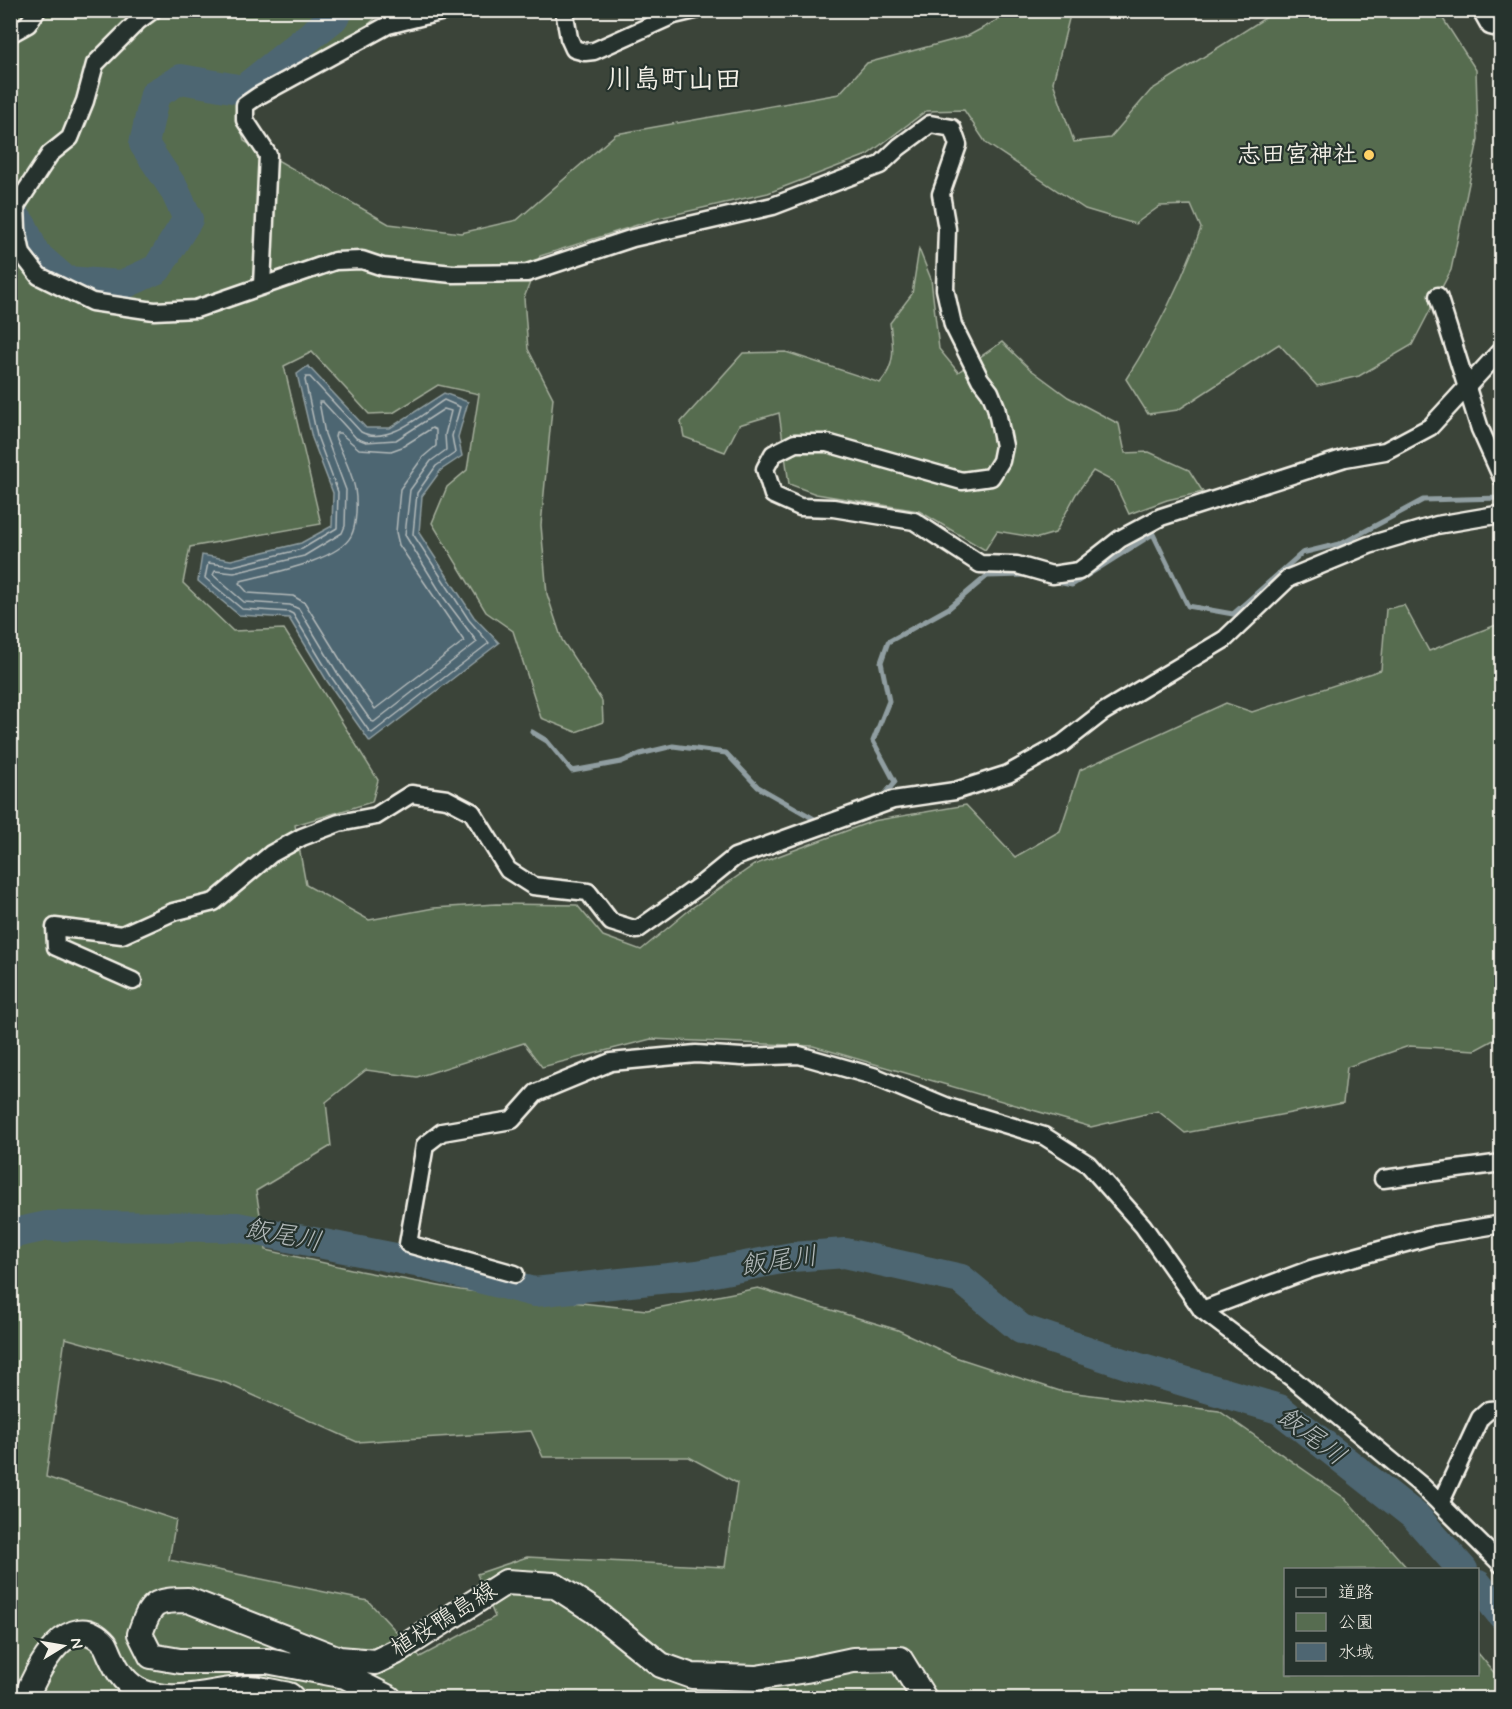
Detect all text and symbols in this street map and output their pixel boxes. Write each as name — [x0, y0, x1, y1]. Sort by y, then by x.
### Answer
district label: 川島町山田 — [607, 63, 742, 98]
place label: 志田宮神社 — [1237, 140, 1357, 171]
marker: 志田宮神社 — [1362, 148, 1376, 162]
water label: 飯尾川 — [241, 1212, 325, 1260]
water label: 飯尾川 — [738, 1240, 820, 1284]
water label: 飯尾川 — [1270, 1400, 1352, 1474]
legend — [1284, 1568, 1479, 1676]
street label: 植桜鴨島線 — [385, 1575, 503, 1665]
text: 道路 — [1338, 1581, 1374, 1605]
text: 公園 — [1338, 1611, 1374, 1635]
north arrow — [33, 1616, 93, 1676]
text: N — [65, 1636, 88, 1651]
text: 水域 — [1338, 1641, 1374, 1665]

